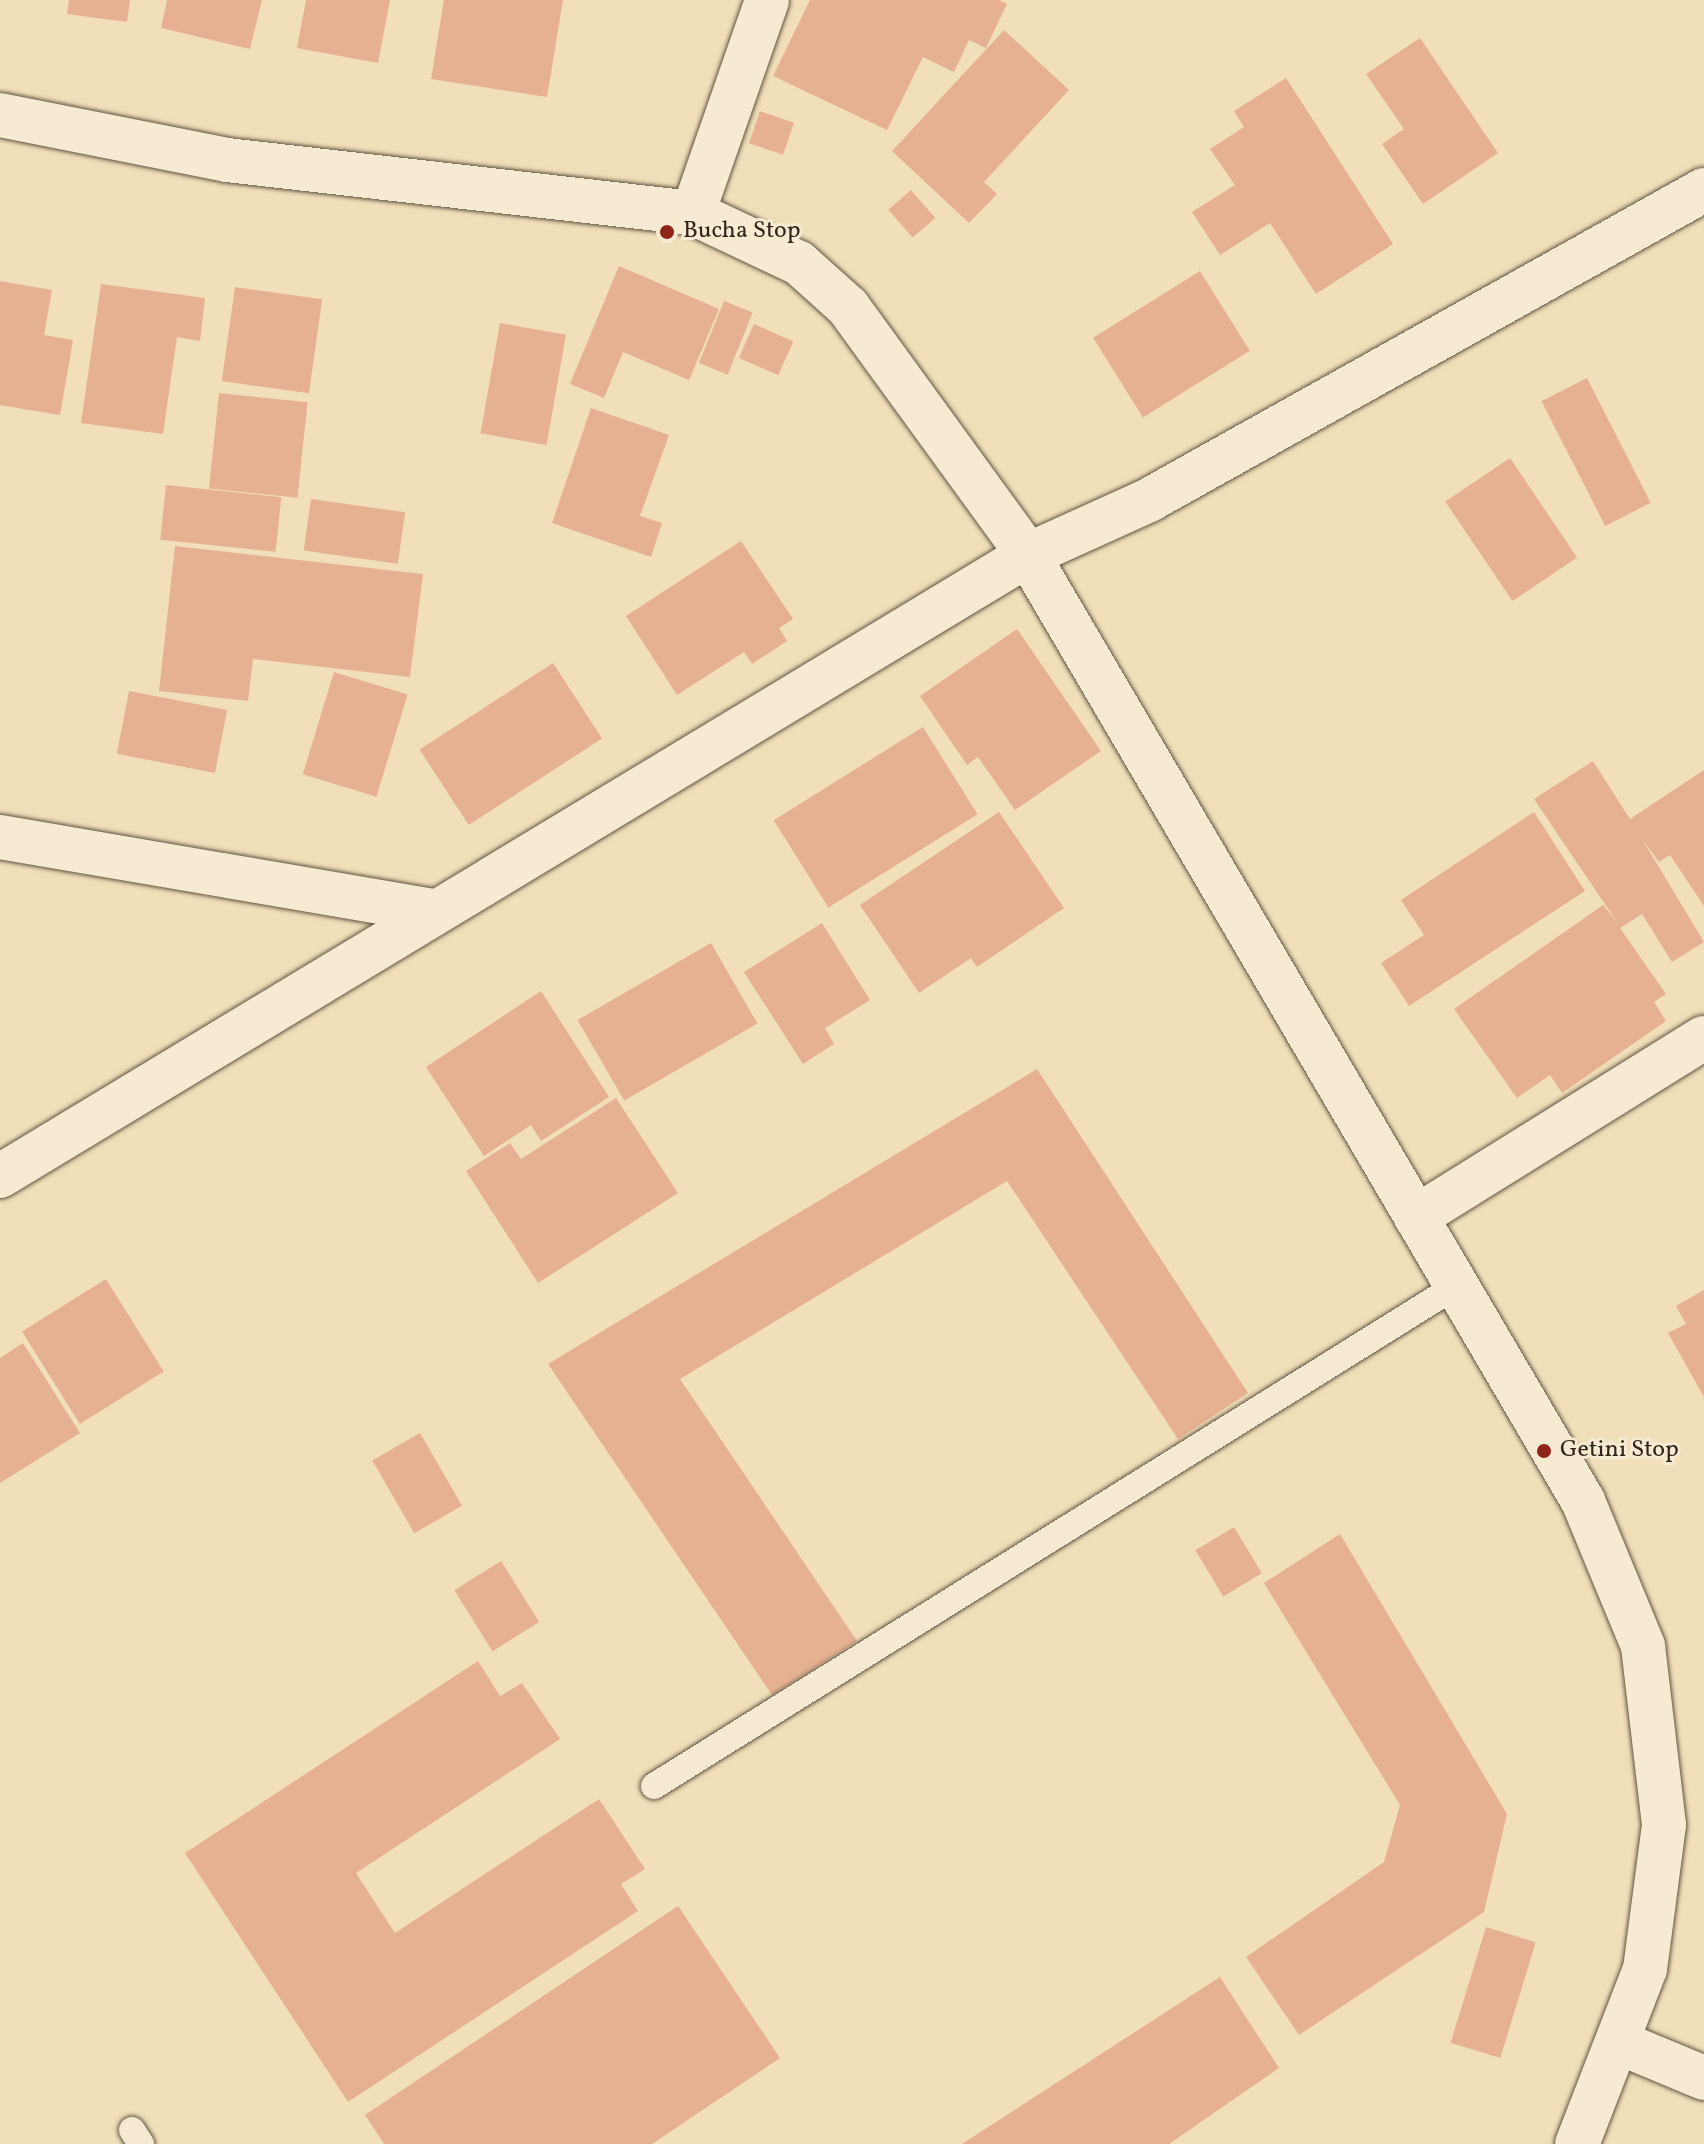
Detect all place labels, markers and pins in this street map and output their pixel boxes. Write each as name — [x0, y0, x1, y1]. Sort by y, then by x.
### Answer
place label: Bucha Stop — [683, 218, 801, 246]
marker: Bucha Stop — [658, 223, 676, 241]
place label: Getini Stop — [1560, 1437, 1679, 1465]
marker: Getini Stop — [1535, 1442, 1553, 1460]

